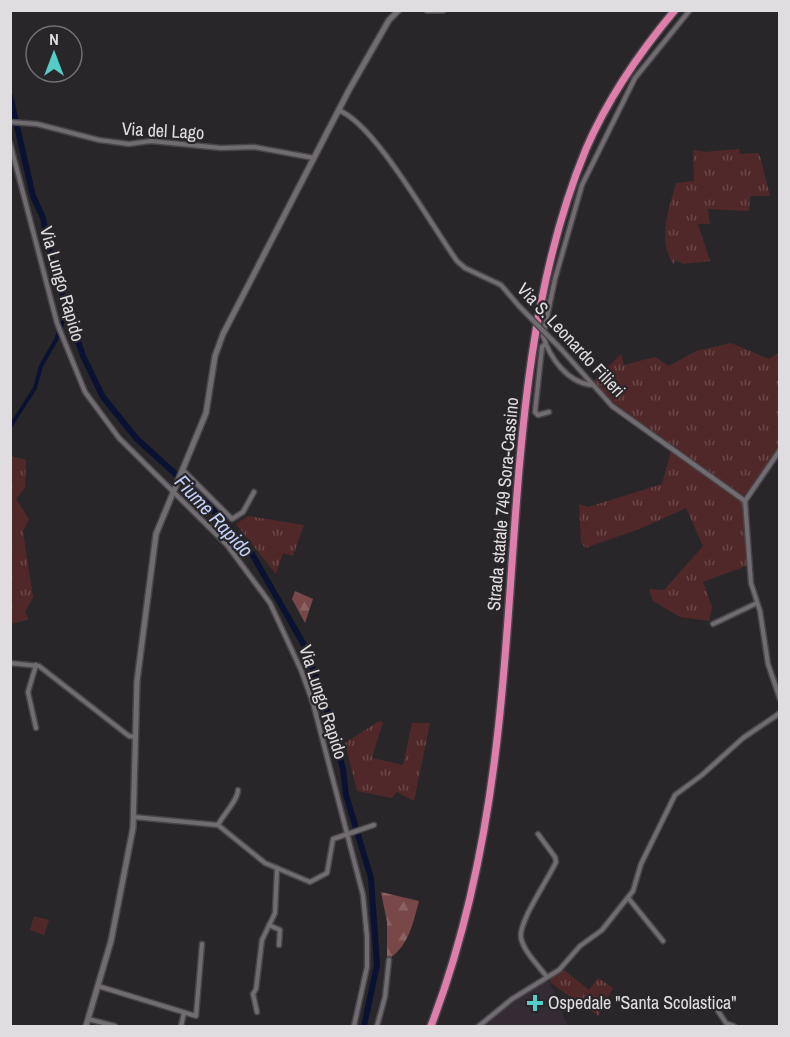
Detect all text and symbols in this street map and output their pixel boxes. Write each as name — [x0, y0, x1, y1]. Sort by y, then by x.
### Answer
north arrow — [24, 24, 84, 84]
text: N — [49, 28, 59, 50]
street label: Via del Lago — [121, 116, 205, 145]
street label: Via Lungo Rapido — [34, 223, 91, 344]
street label: Via S. Leonardo Filieri — [512, 277, 631, 402]
street label: Strada statale 749 Sora-Cassino — [481, 396, 524, 612]
water label: Fiume Rapido — [169, 468, 260, 563]
street label: Via Lungo Rapido — [293, 642, 354, 762]
place label: Ospedale "Santa Scolastica" — [548, 990, 737, 1015]
marker: Ospedale "Santa Scolastica" — [526, 994, 544, 1012]

